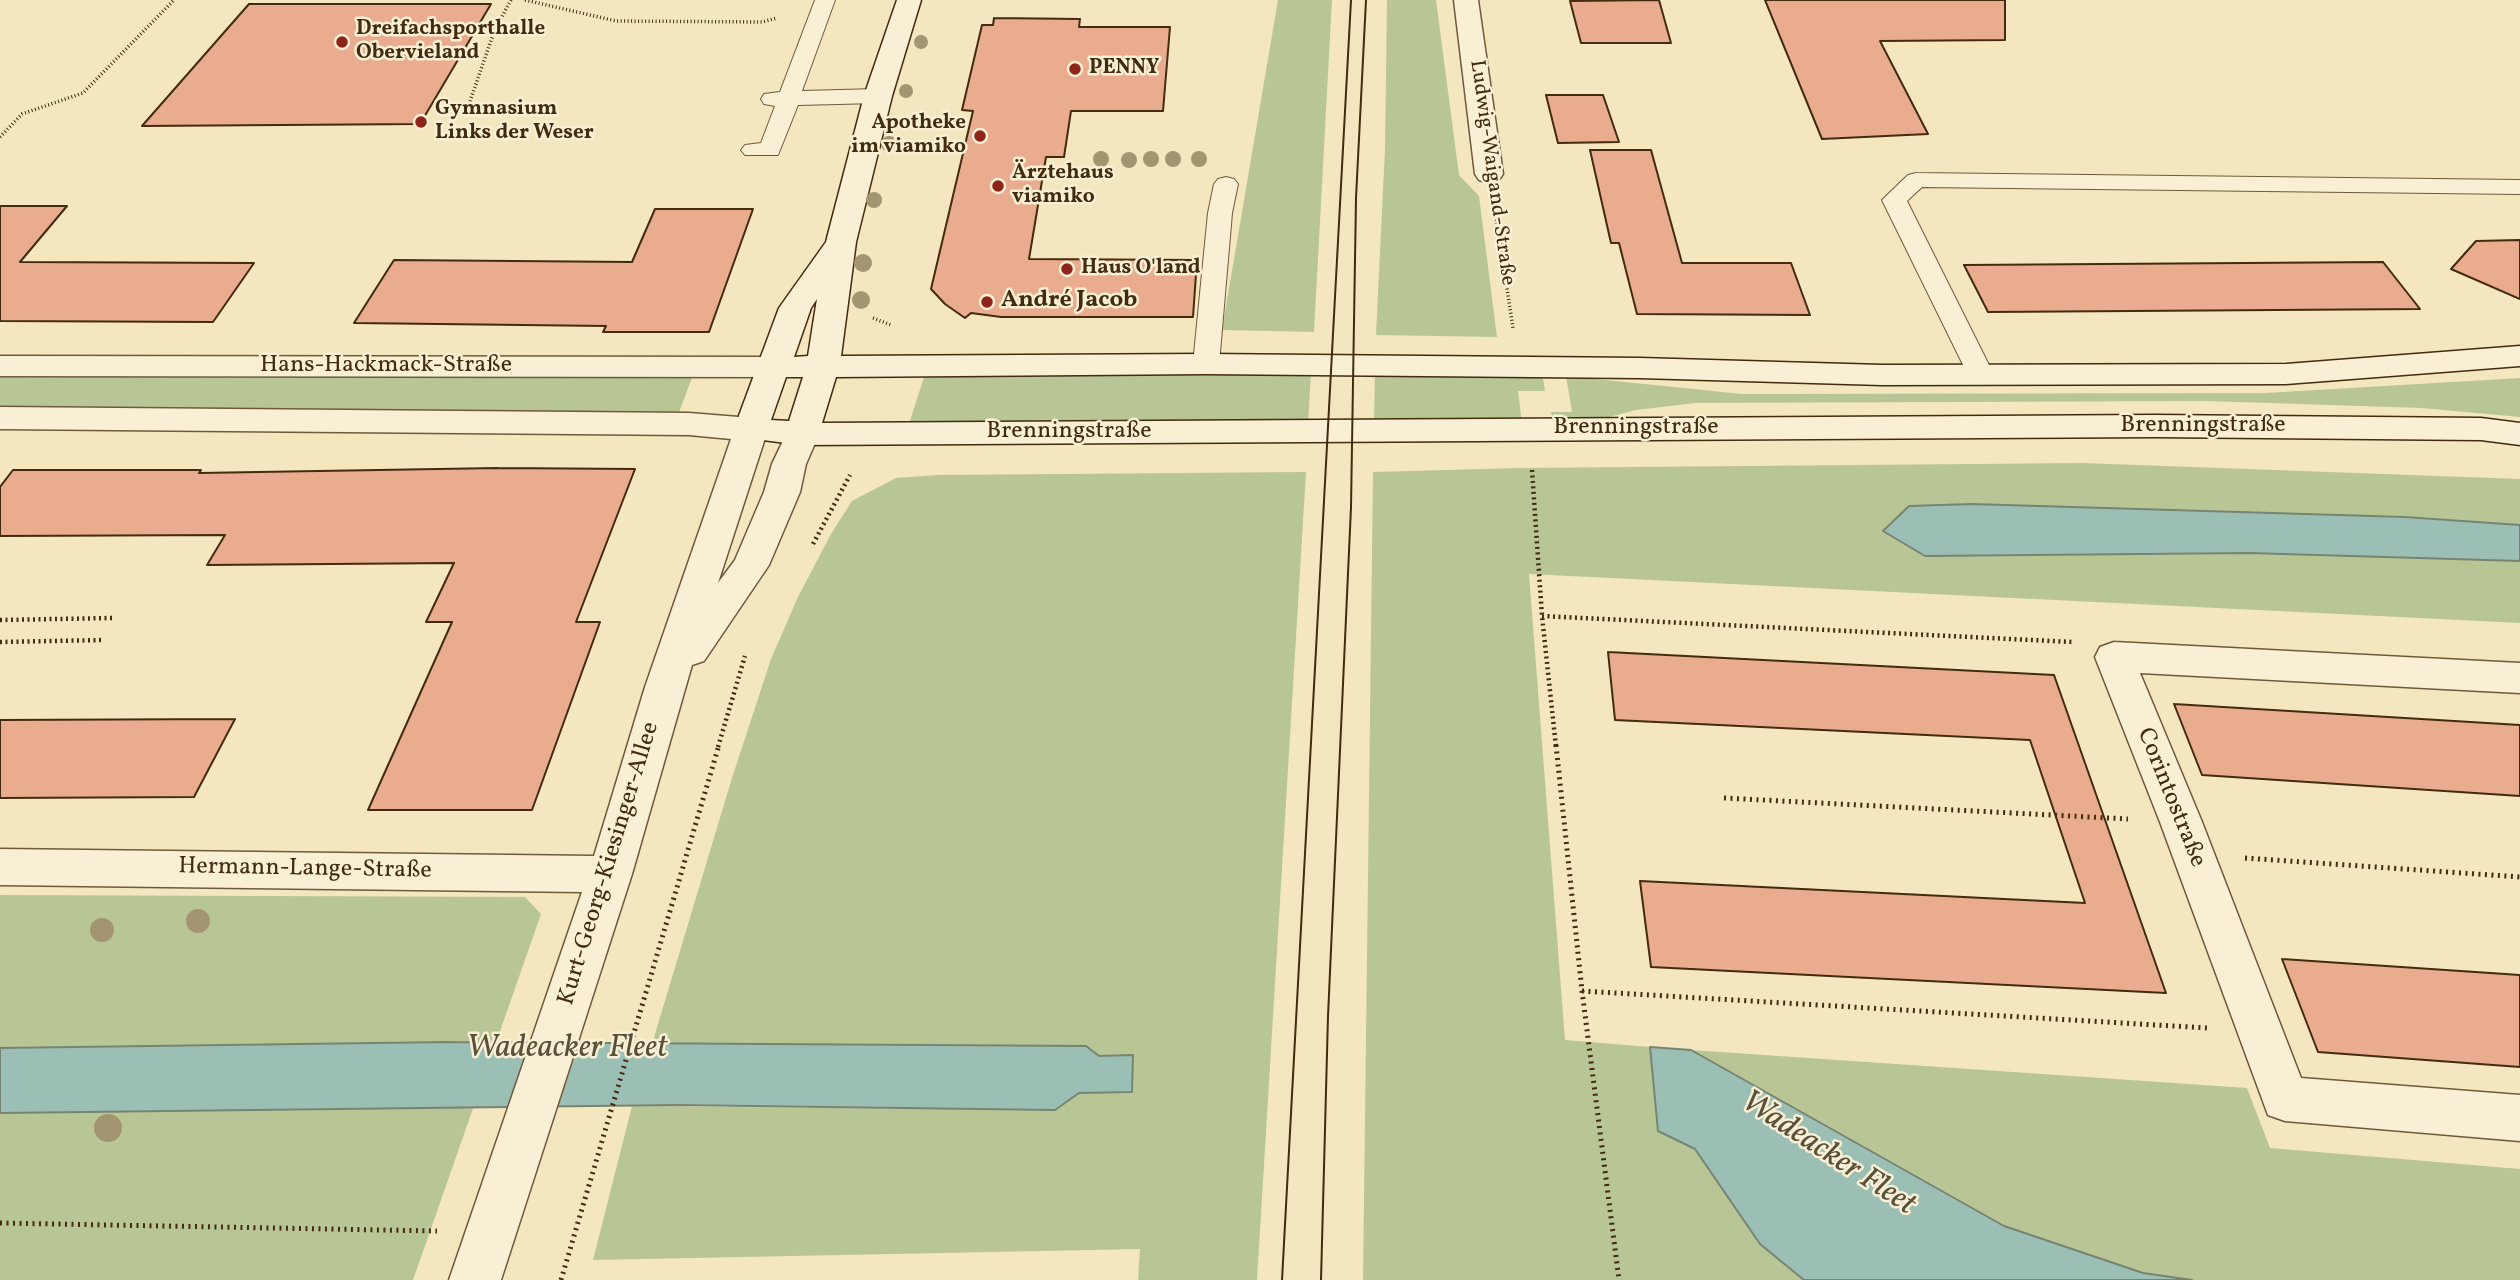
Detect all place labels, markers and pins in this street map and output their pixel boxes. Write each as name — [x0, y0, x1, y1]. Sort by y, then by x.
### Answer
place label: Dreifachsporthalle Obervieland — [356, 17, 545, 67]
marker: Dreifachsporthalle Obervieland — [334, 34, 350, 50]
place label: PENNY — [1089, 56, 1159, 82]
marker: PENNY — [1067, 61, 1083, 77]
place label: Gymnasium Links der Weser — [435, 97, 594, 147]
place label: Apotheke im viamiko — [851, 111, 966, 161]
marker: Gymnasium Links der Weser — [413, 114, 429, 130]
marker: Apotheke im viamiko — [972, 128, 988, 144]
place label: Ärztehaus viamiko — [1012, 161, 1114, 211]
marker: Ärztehaus viamiko — [990, 178, 1006, 194]
place label: Haus O'land — [1081, 256, 1201, 282]
marker: Haus O'land — [1059, 261, 1075, 277]
place label: André Jacob — [1001, 288, 1137, 316]
marker: André Jacob — [979, 294, 995, 310]

